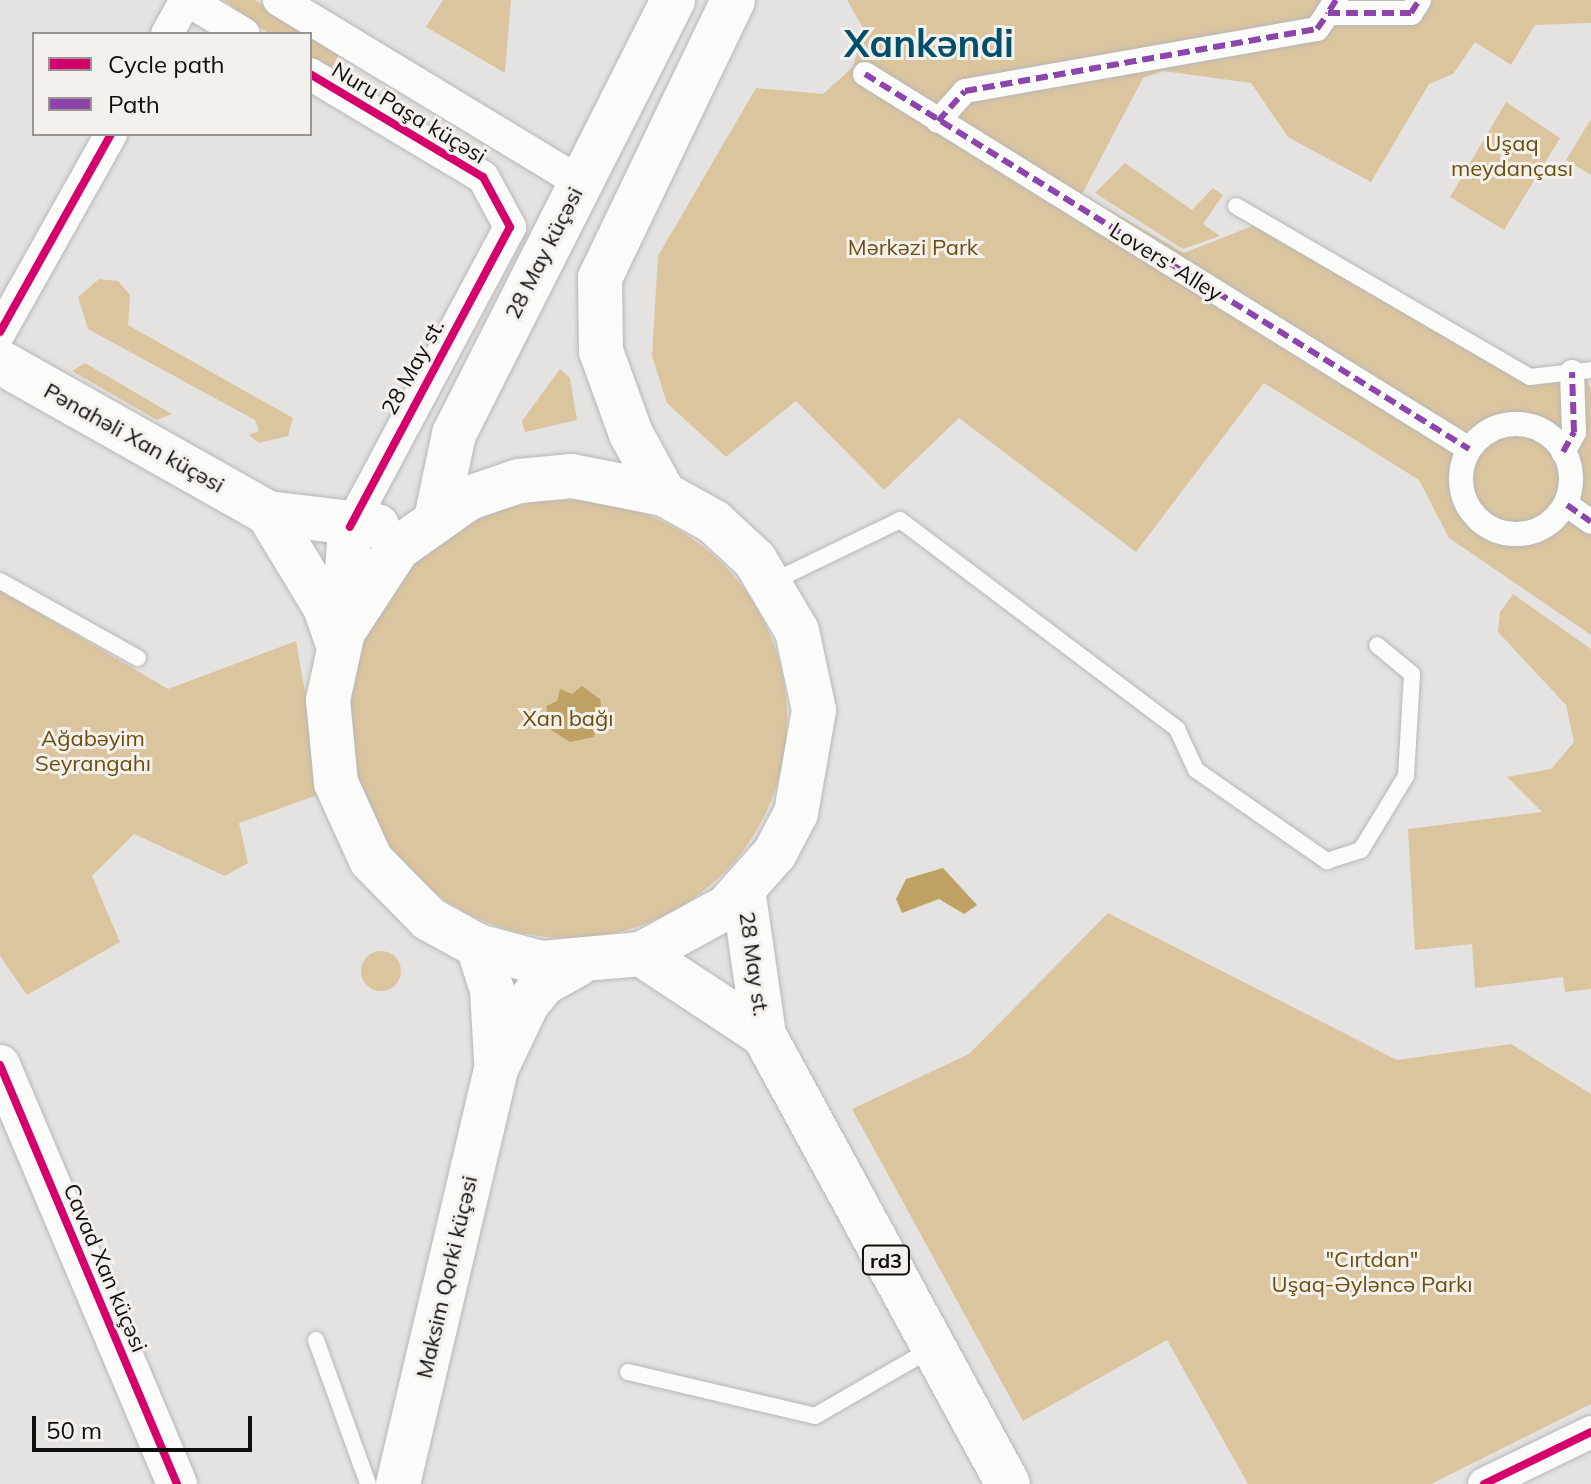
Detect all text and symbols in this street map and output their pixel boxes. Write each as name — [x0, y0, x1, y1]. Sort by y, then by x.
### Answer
district label: Xankəndi — [844, 21, 1014, 67]
legend — [32, 32, 312, 136]
text: Cycle path — [108, 49, 225, 79]
street label: Nuru Paşa küçəsi — [327, 57, 491, 169]
text: Path — [108, 89, 160, 119]
park label: Uşaq meydançası — [1451, 130, 1573, 182]
street label: 28 May küçəsi — [499, 183, 589, 323]
street label: Lovers' Alley — [1105, 217, 1227, 307]
park label: Mərkəzi Park — [848, 235, 978, 261]
street label: 28 May st. — [376, 315, 450, 419]
street label: Pənahəli Xan küçəsi — [39, 378, 229, 498]
park label: Xan bağı — [522, 706, 614, 732]
park label: Ağabəyim Seyrangahı — [35, 725, 151, 776]
street label: 28 May st. — [734, 910, 774, 1018]
street label: Maksim Qorki küçəsi — [411, 1173, 483, 1381]
street label: Cavad Xan küçəsi — [58, 1180, 152, 1356]
road number: rd3 — [860, 1244, 912, 1276]
park label: "Cırtdan" Uşaq-Əyləncə Parkı — [1272, 1246, 1472, 1298]
scale bar — [36, 1400, 256, 1450]
text: 50 m — [46, 1415, 102, 1445]

